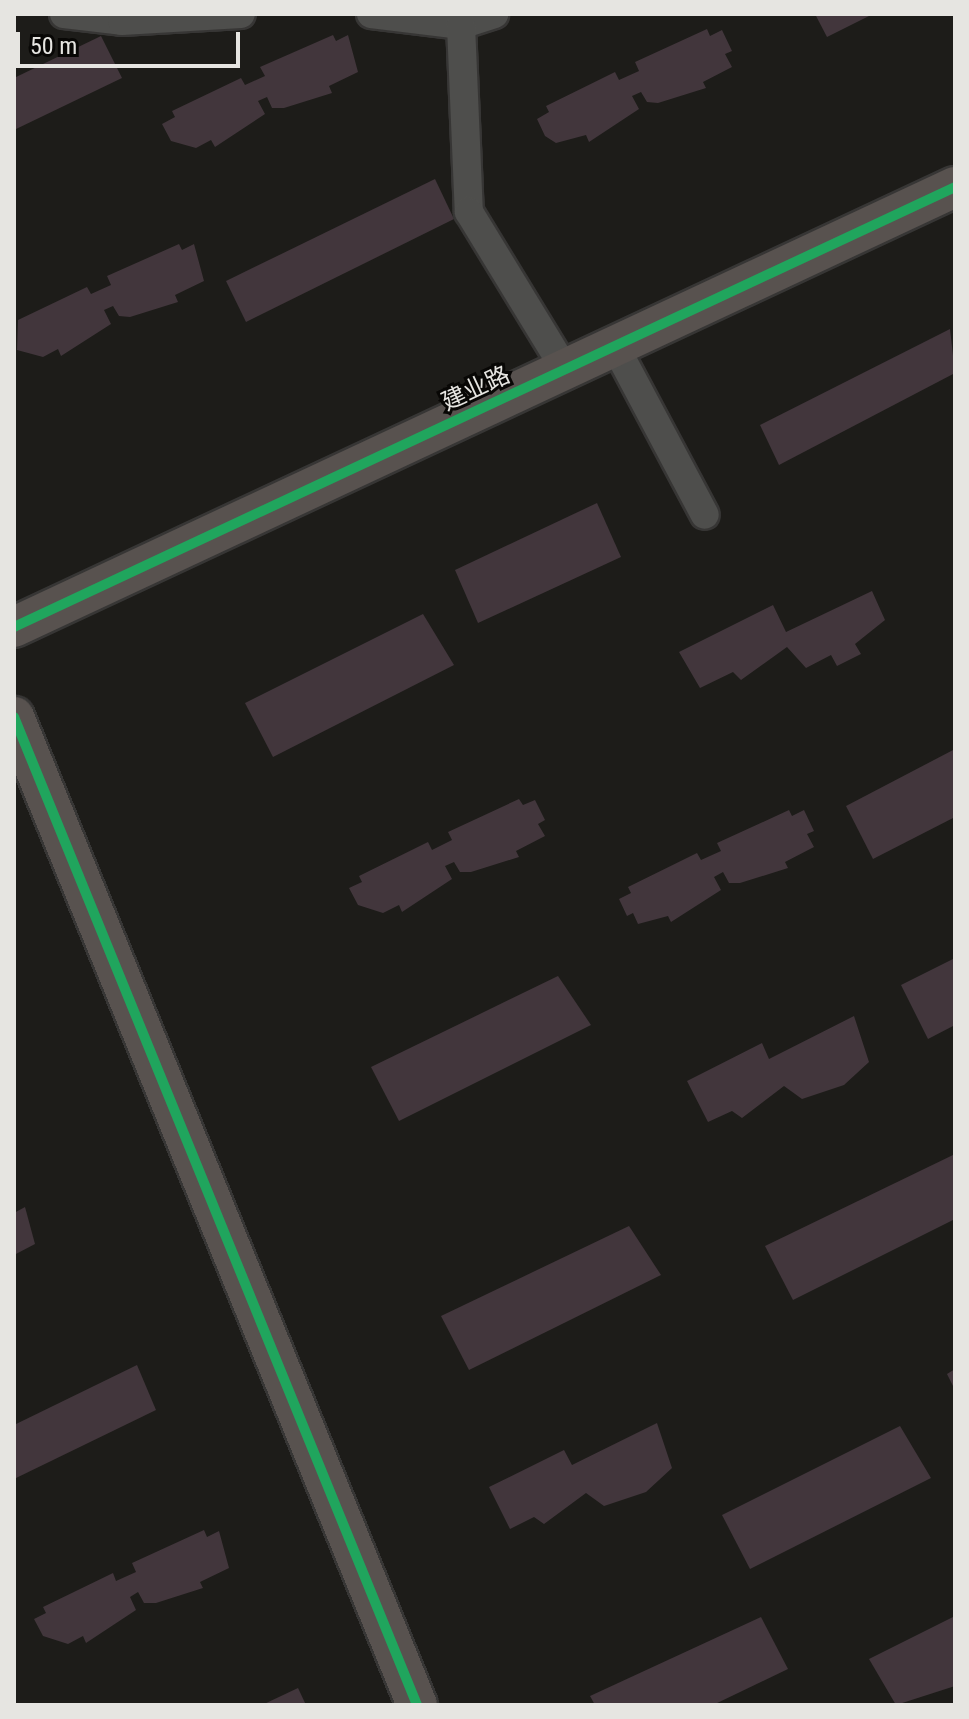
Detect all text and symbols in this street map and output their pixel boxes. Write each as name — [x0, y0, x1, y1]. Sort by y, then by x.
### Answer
scale bar — [20, 16, 244, 66]
text: 50 m — [30, 32, 77, 60]
street label: 建业路 — [437, 361, 515, 417]

